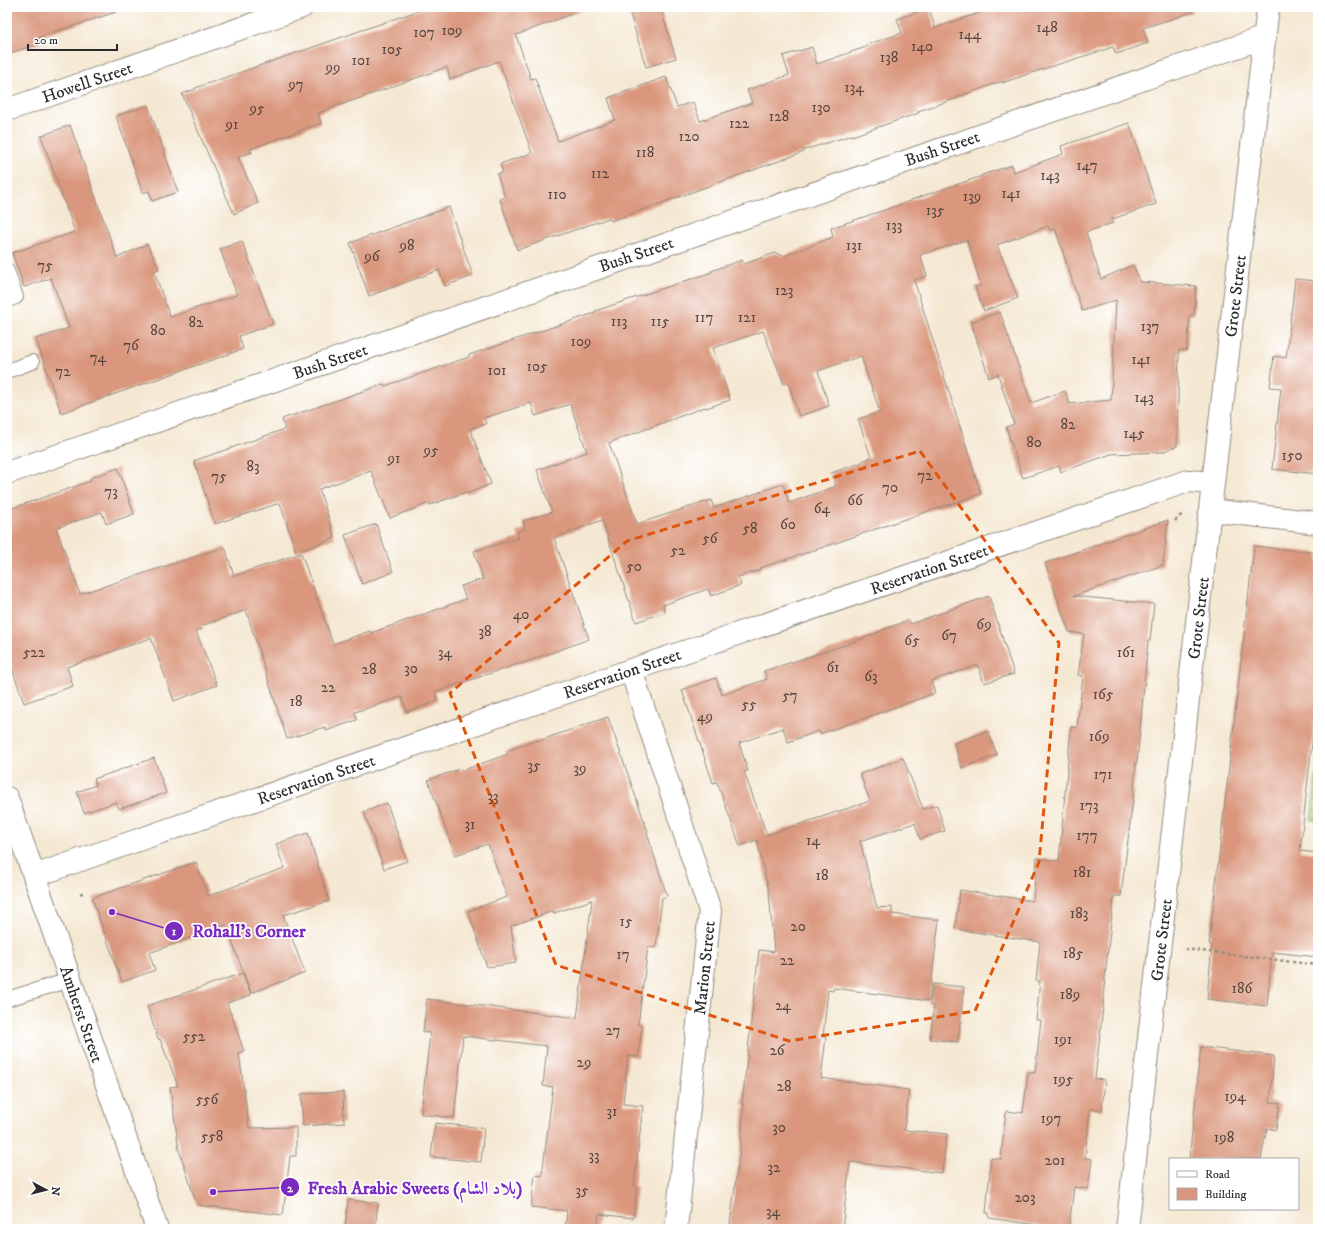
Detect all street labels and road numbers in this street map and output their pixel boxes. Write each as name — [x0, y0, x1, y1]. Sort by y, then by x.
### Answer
street label: Howell Street — [39, 57, 136, 109]
street label: Bush Street — [902, 126, 983, 172]
street label: Bush Street — [596, 232, 677, 278]
street label: Grote Street — [1220, 253, 1252, 339]
street label: Bush Street — [290, 339, 371, 385]
street label: Reservation Street — [868, 539, 992, 600]
street label: Grote Street — [1183, 575, 1215, 661]
street label: Reservation Street — [561, 643, 685, 704]
street label: Reservation Street — [255, 749, 379, 810]
street label: Grote Street — [1146, 897, 1178, 983]
street label: Marion Street — [689, 919, 721, 1016]
street label: Amherst Street — [54, 963, 108, 1066]

